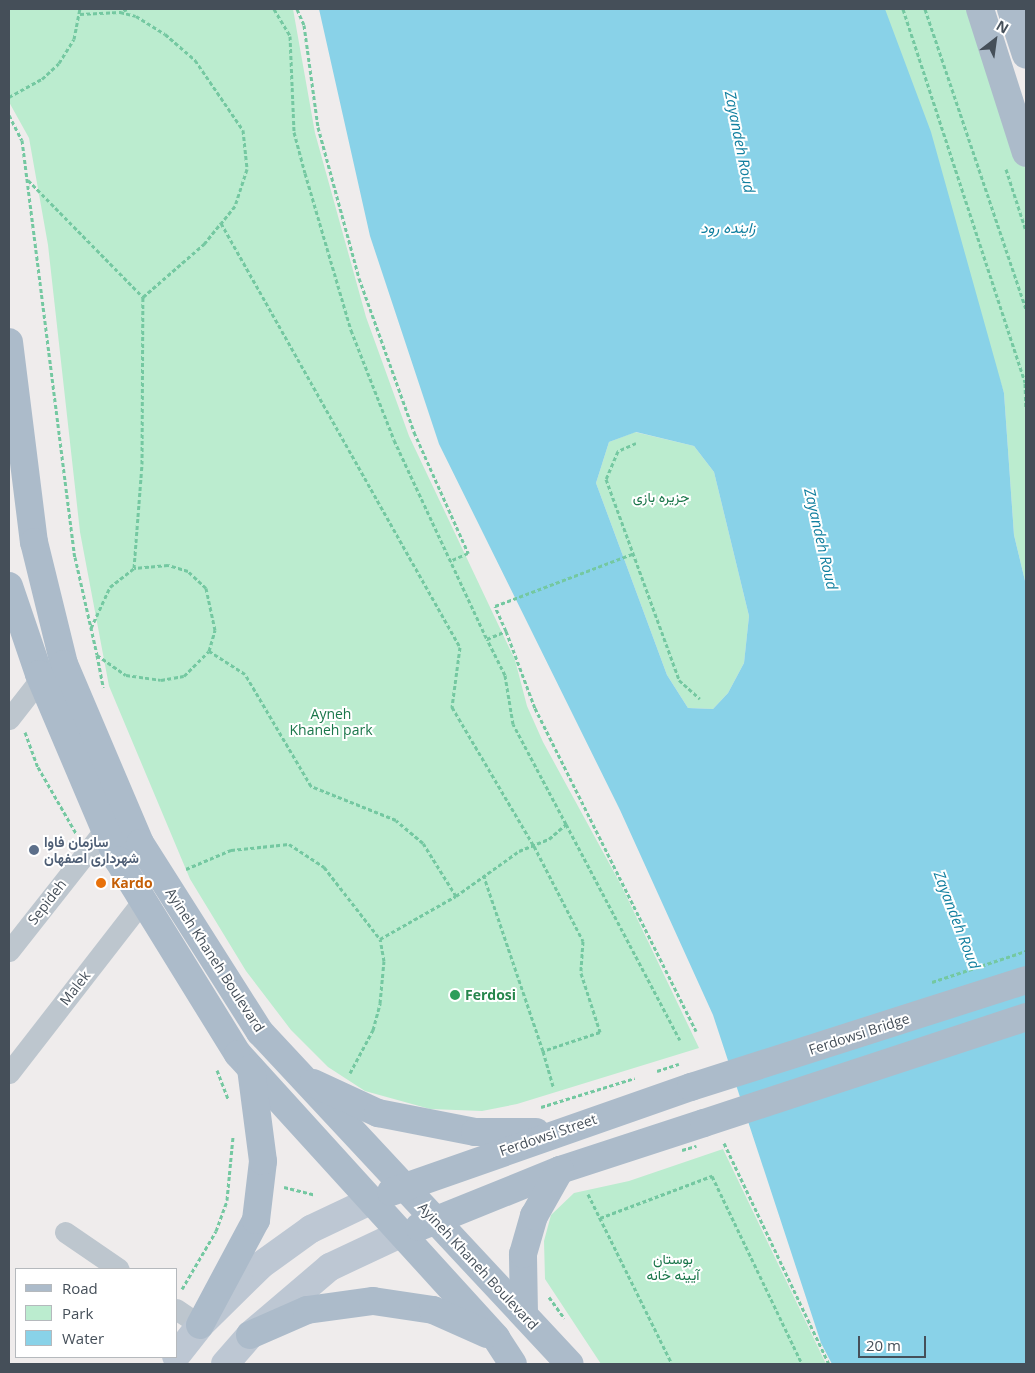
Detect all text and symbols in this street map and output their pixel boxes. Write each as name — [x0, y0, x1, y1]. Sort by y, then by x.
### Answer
north arrow — [970, 15, 1020, 65]
text: N — [993, 15, 1012, 38]
water label: Zayandeh Roud — [721, 89, 759, 195]
water label: زاینده رود — [701, 219, 755, 237]
water label: Zayandeh Roud — [801, 487, 841, 591]
park label: جزیره بازی — [633, 489, 689, 505]
park label: Ayneh Khaneh park — [289, 706, 373, 739]
place label: سازمان فاوا شهرداری اصفهان — [44, 834, 139, 866]
marker: سازمان فاوا شهرداری اصفهان — [28, 844, 40, 856]
water label: Zayandeh Roud — [930, 868, 984, 972]
place label: Kardo — [111, 875, 153, 891]
street label: Sepideh — [24, 876, 70, 928]
marker: Kardo — [95, 877, 107, 889]
street label: Ayineh Khaneh Boulevard — [162, 885, 268, 1035]
street label: Malek — [56, 967, 94, 1009]
place label: Ferdosi — [465, 987, 516, 1003]
marker: Ferdosi — [449, 989, 461, 1001]
street label: Ferdowsi Bridge — [807, 1010, 911, 1058]
street label: Ferdowsi Street — [497, 1111, 599, 1159]
street label: Ayineh Khaneh Boulevard — [415, 1199, 541, 1333]
park label: بوستان آیینه خانه — [646, 1251, 700, 1284]
legend — [15, 1268, 178, 1358]
text: Road — [62, 1278, 98, 1298]
text: Park — [62, 1303, 93, 1323]
scale bar — [860, 1326, 928, 1358]
text: Water — [62, 1328, 104, 1348]
text: 20 m — [866, 1335, 901, 1355]

